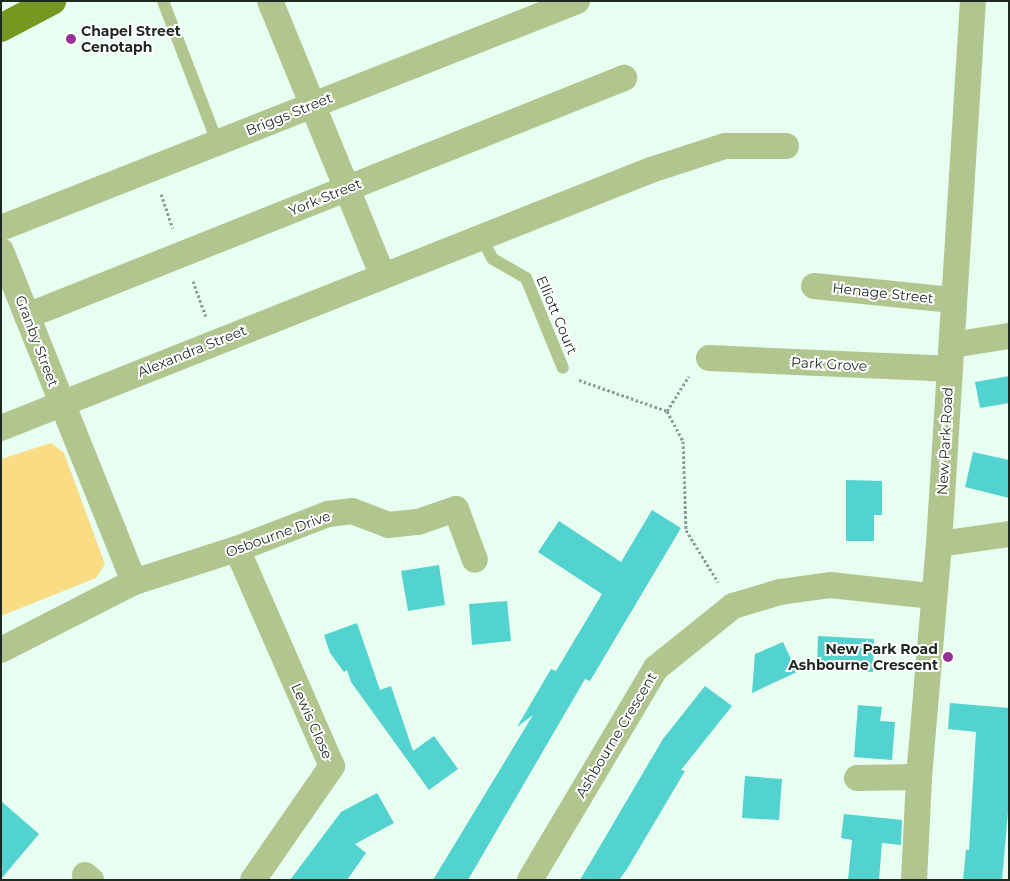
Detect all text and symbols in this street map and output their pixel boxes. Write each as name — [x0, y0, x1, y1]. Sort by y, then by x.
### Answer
place label: Chapel Street Cenotaph — [81, 23, 181, 56]
marker: Chapel Street Cenotaph — [65, 33, 77, 45]
street label: Briggs Street — [243, 89, 335, 139]
street label: York Street — [286, 175, 364, 219]
street label: Elliott Court — [533, 273, 581, 357]
street label: Henage Street — [832, 279, 934, 307]
street label: Granby Street — [12, 293, 62, 389]
street label: Alexandra Street — [135, 322, 249, 380]
street label: Park Grove — [790, 354, 868, 374]
street label: New Park Road — [934, 387, 956, 495]
street label: Osbourne Drive — [223, 507, 333, 561]
place label: New Park Road Ashbourne Crescent — [788, 641, 938, 674]
marker: New Park Road Ashbourne Crescent — [942, 651, 954, 663]
street label: Ashbourne Crescent — [572, 669, 660, 801]
street label: Lewis Close — [288, 681, 336, 761]

